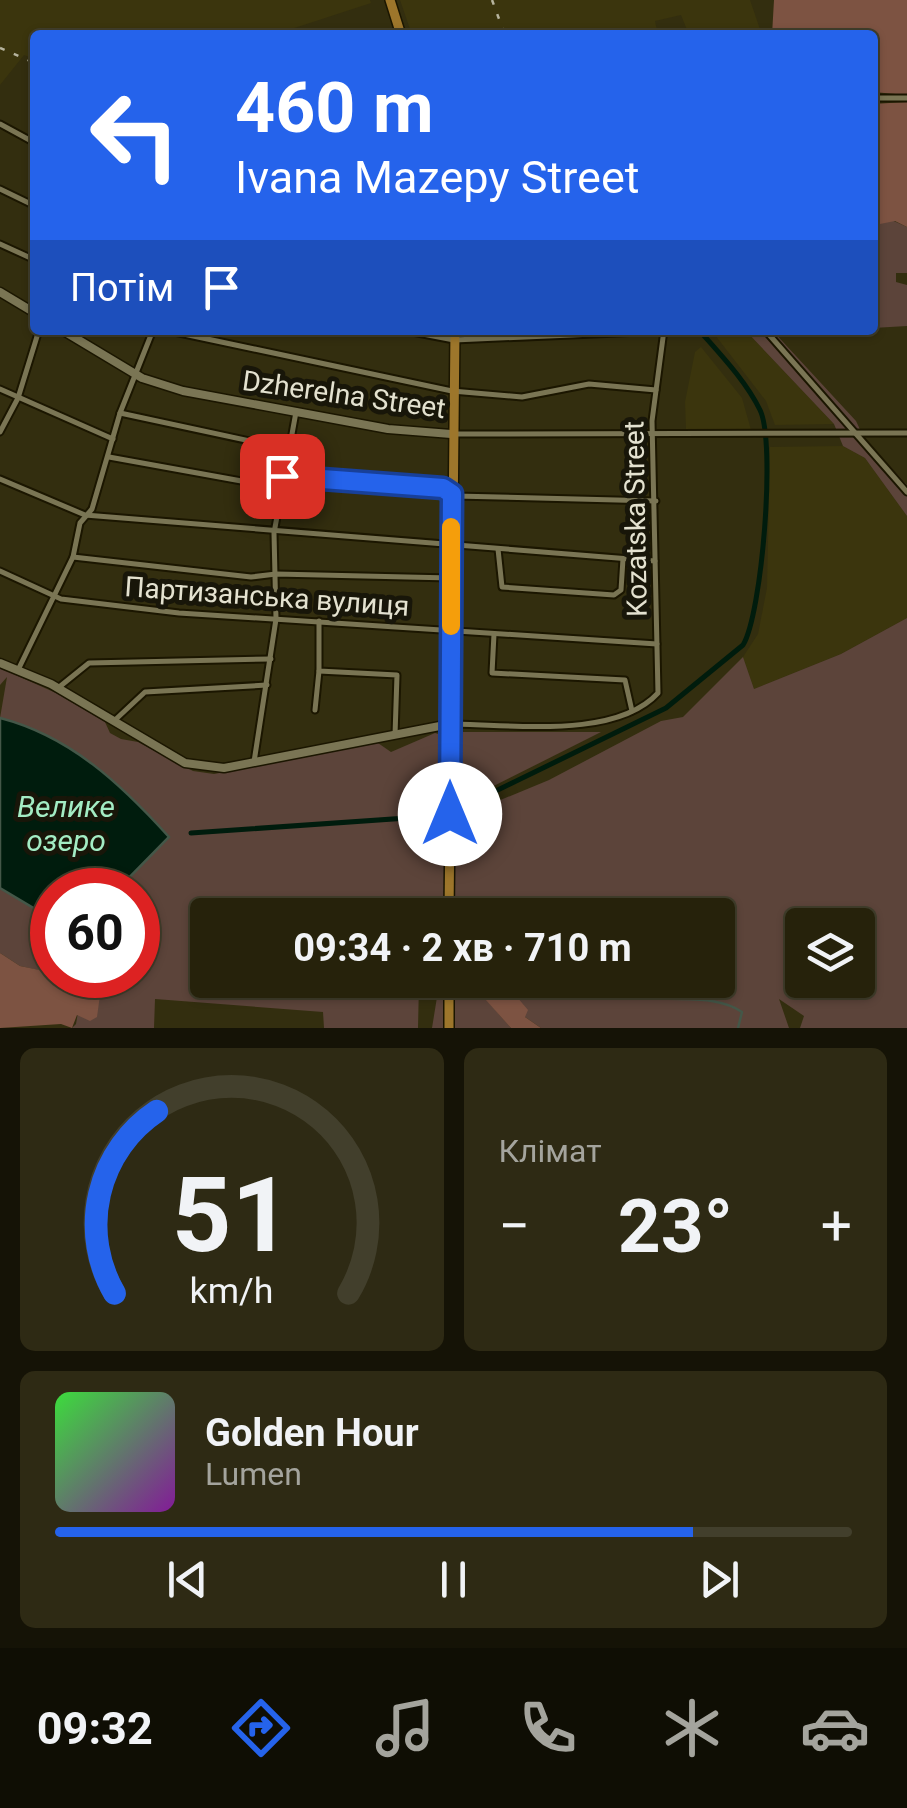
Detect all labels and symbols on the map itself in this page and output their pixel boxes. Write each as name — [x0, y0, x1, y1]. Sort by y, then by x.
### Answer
street label: Dzherelna Street — [240, 364, 448, 425]
street label: Kozatska Street — [617, 421, 654, 617]
pin — [240, 434, 325, 519]
street label: Партизанська вулиця — [124, 570, 410, 623]
position arrow — [398, 762, 502, 866]
water label: Велике озеро — [17, 789, 115, 858]
speed limit sign: 60 — [30, 868, 160, 998]

